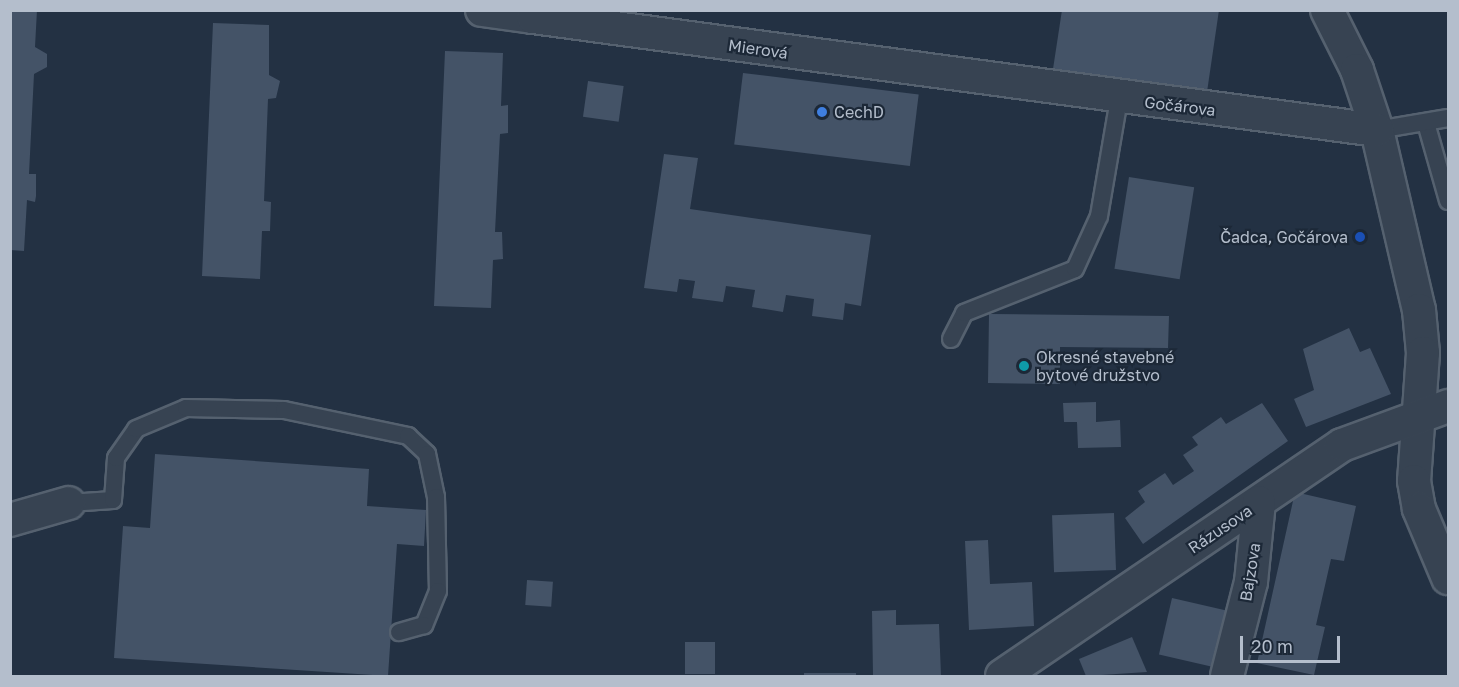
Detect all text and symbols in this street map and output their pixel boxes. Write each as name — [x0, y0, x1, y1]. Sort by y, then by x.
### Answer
street label: Mierová — [727, 35, 789, 63]
street label: Gočárova — [1143, 92, 1217, 120]
place label: CechD — [834, 102, 884, 122]
marker: CechD — [815, 105, 829, 119]
place label: Čadca, Gočárova — [1220, 227, 1348, 247]
marker: Čadca, Gočárova — [1353, 230, 1367, 244]
place label: Okresné stavebné bytové družstvo — [1036, 347, 1174, 385]
marker: Okresné stavebné bytové družstvo — [1017, 359, 1031, 373]
street label: Rázusova — [1184, 501, 1256, 557]
street label: Bajzova — [1236, 541, 1264, 603]
scale bar — [1243, 624, 1344, 662]
text: 20 m — [1251, 635, 1293, 657]

